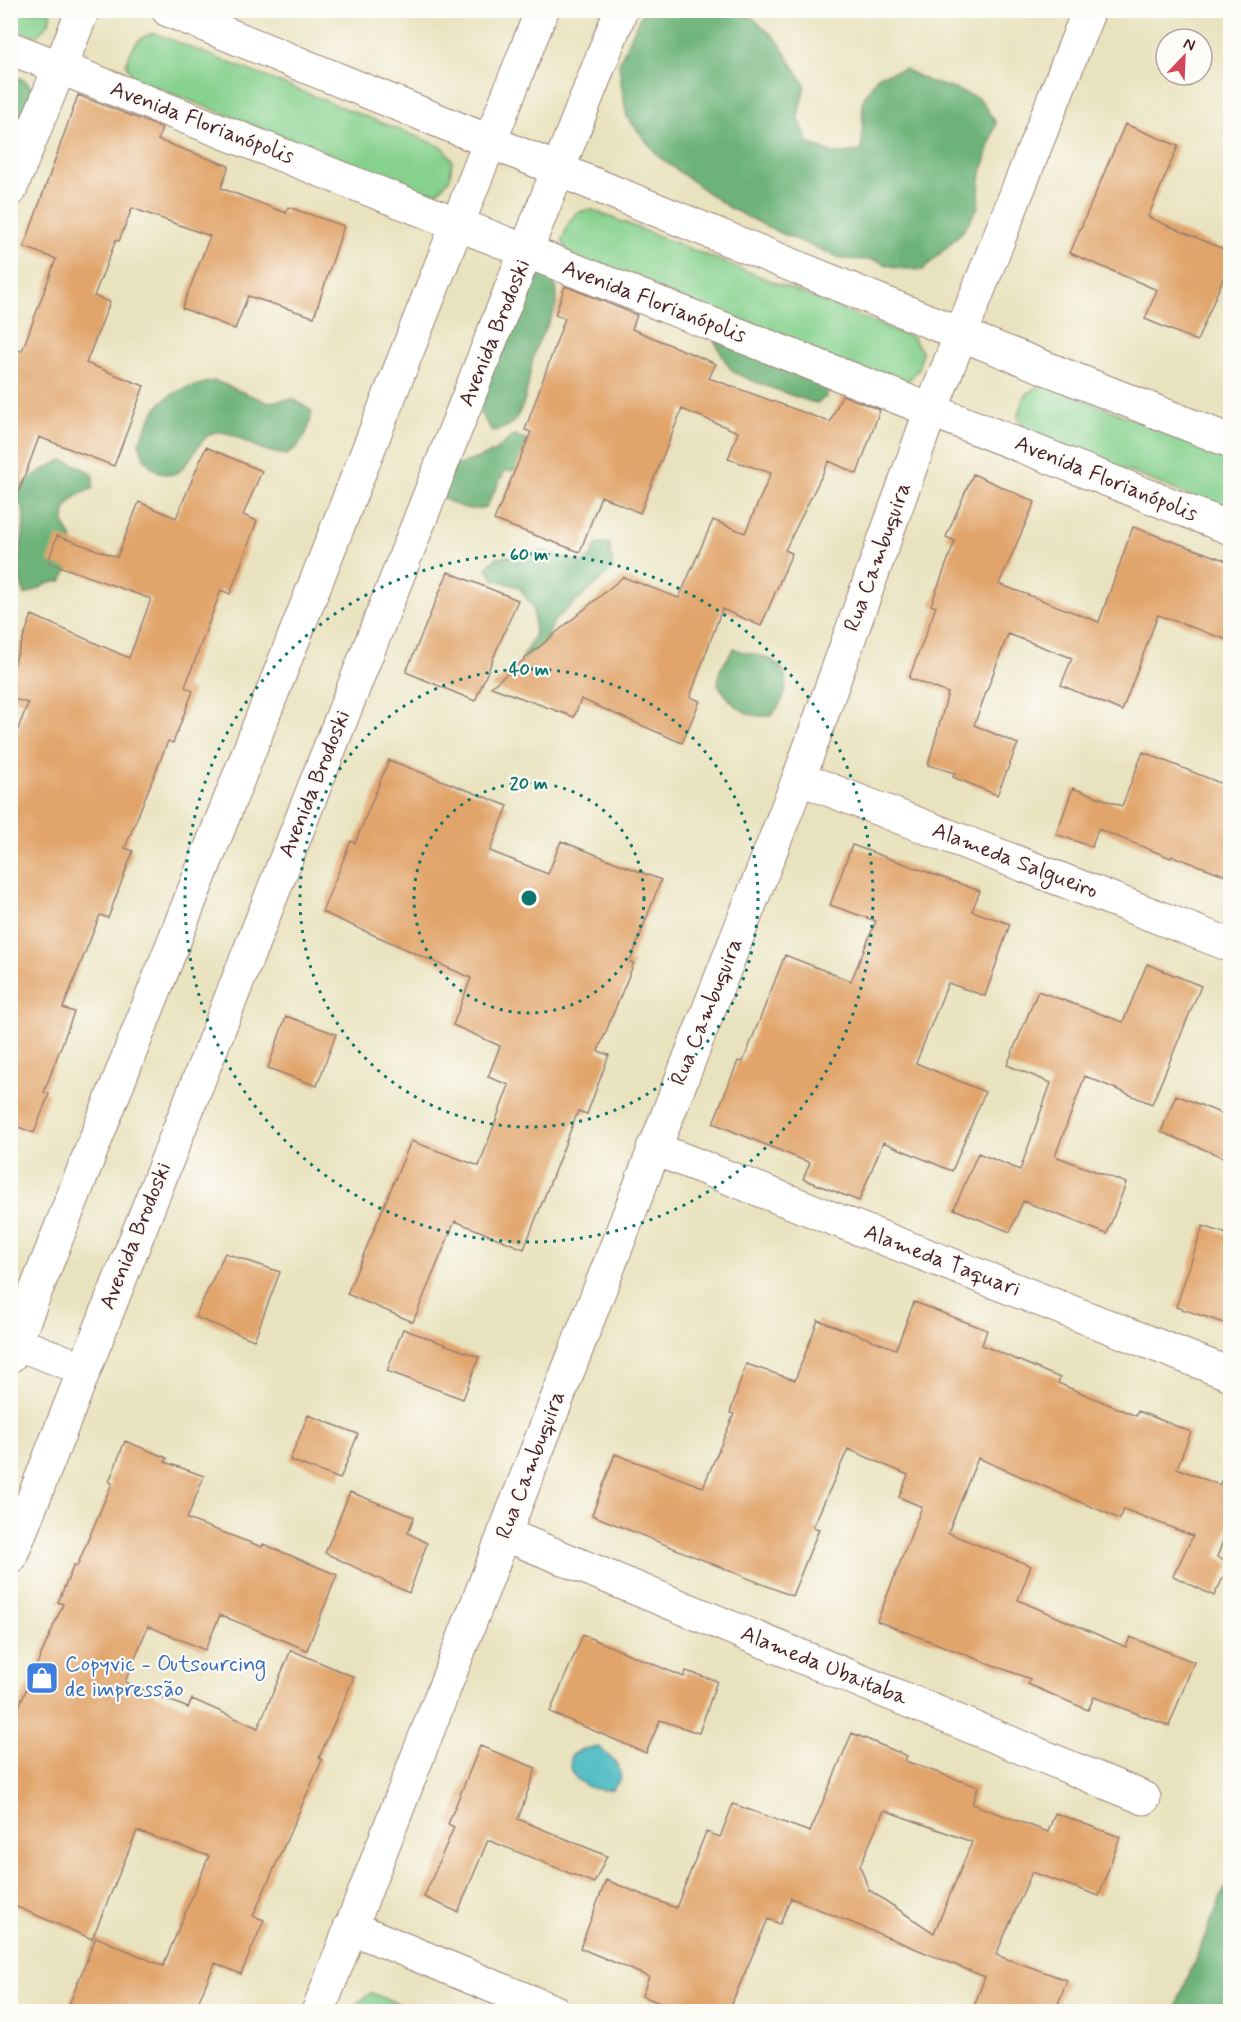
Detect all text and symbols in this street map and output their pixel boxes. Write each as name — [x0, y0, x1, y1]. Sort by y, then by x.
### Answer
north arrow — [1154, 27, 1214, 87]
text: N — [1180, 33, 1198, 56]
street label: Avenida Florianópolis — [106, 75, 298, 171]
street label: Avenida Florianópolis — [558, 254, 750, 350]
street label: Avenida Brodoski — [453, 255, 537, 411]
street label: Avenida Florianópolis — [1011, 430, 1202, 529]
street label: Rua Cambuquira — [838, 479, 918, 635]
text: 60 m — [510, 543, 548, 567]
text: 40 m — [509, 658, 549, 682]
street label: Avenida Brodoski — [273, 706, 357, 862]
text: 20 m — [510, 772, 548, 796]
street label: Alameda Salgueiro — [927, 817, 1102, 908]
centre of rings — [519, 888, 539, 908]
street label: Rua Cambuquira — [665, 934, 749, 1090]
street label: Avenida Brodoski — [94, 1158, 178, 1314]
street label: Alameda Taquari — [860, 1218, 1024, 1304]
street label: Rua Cambuquira — [490, 1387, 572, 1543]
street label: Alameda Ubaitaba — [737, 1620, 912, 1712]
place label: Copyvic - Outsourcing de impressão — [65, 1651, 266, 1704]
shop icon: Copyvic - Outsourcing de impressão — [24, 1660, 60, 1696]

